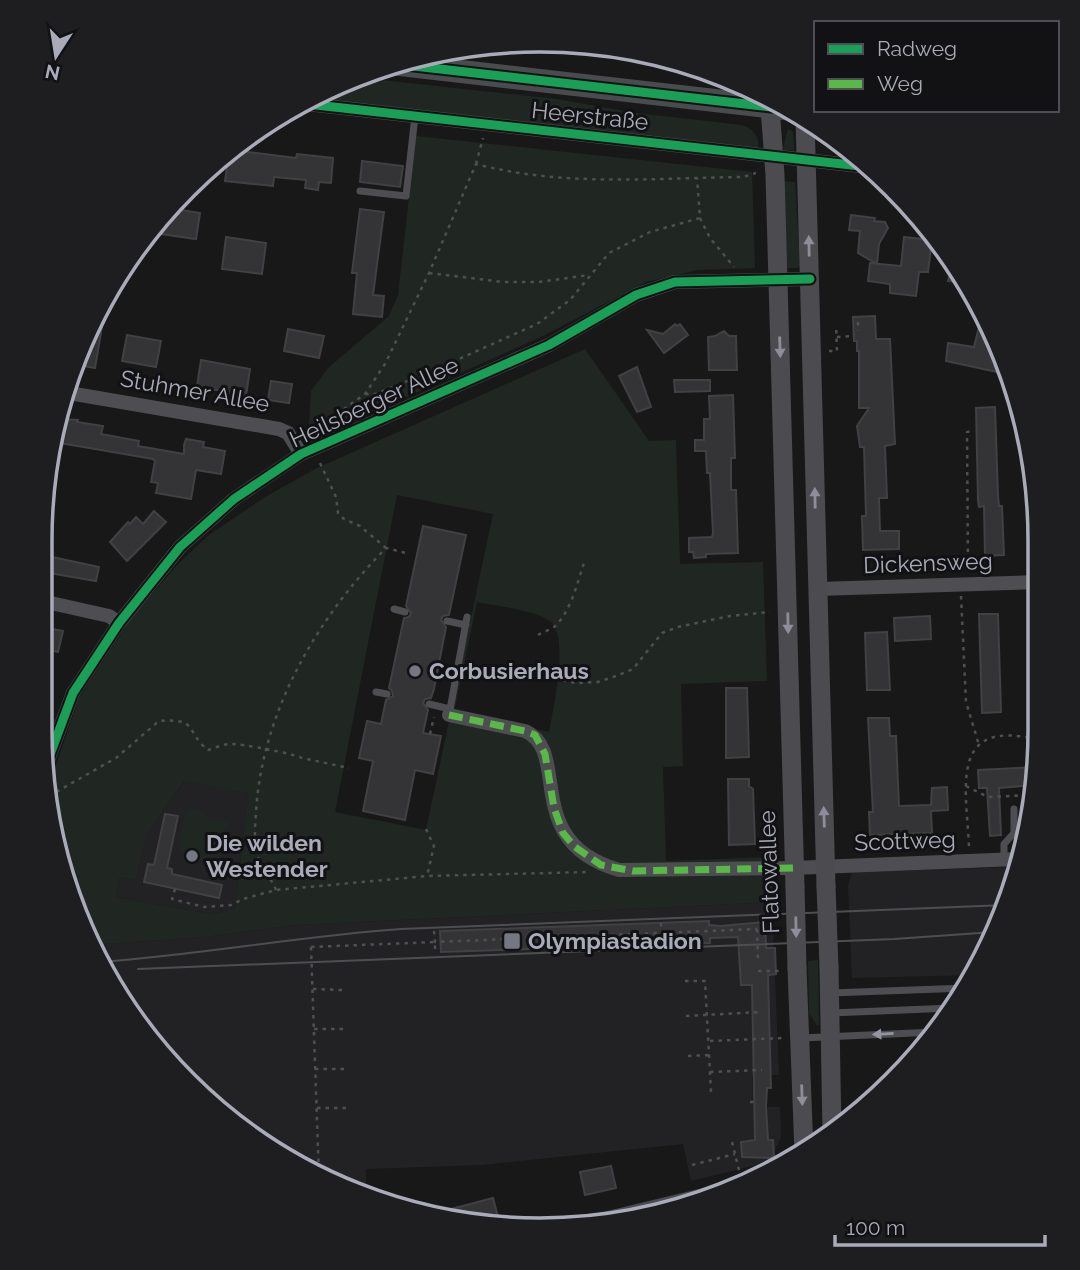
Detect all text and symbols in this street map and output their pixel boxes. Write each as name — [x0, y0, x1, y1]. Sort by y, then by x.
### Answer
north arrow — [21, 21, 91, 91]
legend — [814, 21, 1059, 112]
text: Radweg — [877, 36, 957, 61]
text: N — [43, 60, 62, 85]
text: Weg — [877, 71, 923, 96]
street label: Heerstraße — [530, 96, 650, 135]
one-way arrow — [803, 234, 815, 256]
one-way arrow — [774, 336, 785, 358]
street label: Heilsberger Allee — [285, 351, 463, 453]
street label: Stuhmer Allee — [118, 364, 272, 417]
one-way arrow — [810, 486, 821, 508]
street label: Dickensweg — [863, 547, 993, 578]
one-way arrow — [782, 612, 793, 634]
place label: Corbusierhaus — [429, 657, 589, 684]
marker: Corbusierhaus — [407, 663, 423, 679]
one-way arrow — [818, 806, 830, 828]
street label: Flatowallee — [753, 810, 784, 934]
street label: Scottweg — [854, 825, 956, 856]
place label: Die wilden Westender — [206, 829, 328, 882]
marker: Die wilden Westender — [184, 848, 200, 864]
one-way arrow — [790, 916, 801, 938]
place label: Olympiastadion — [528, 927, 702, 954]
marker: Olympiastadion — [502, 931, 522, 951]
one-way arrow — [872, 1028, 894, 1039]
one-way arrow — [797, 1084, 808, 1106]
scale bar — [835, 1204, 1045, 1248]
text: 100 m — [846, 1215, 905, 1240]

